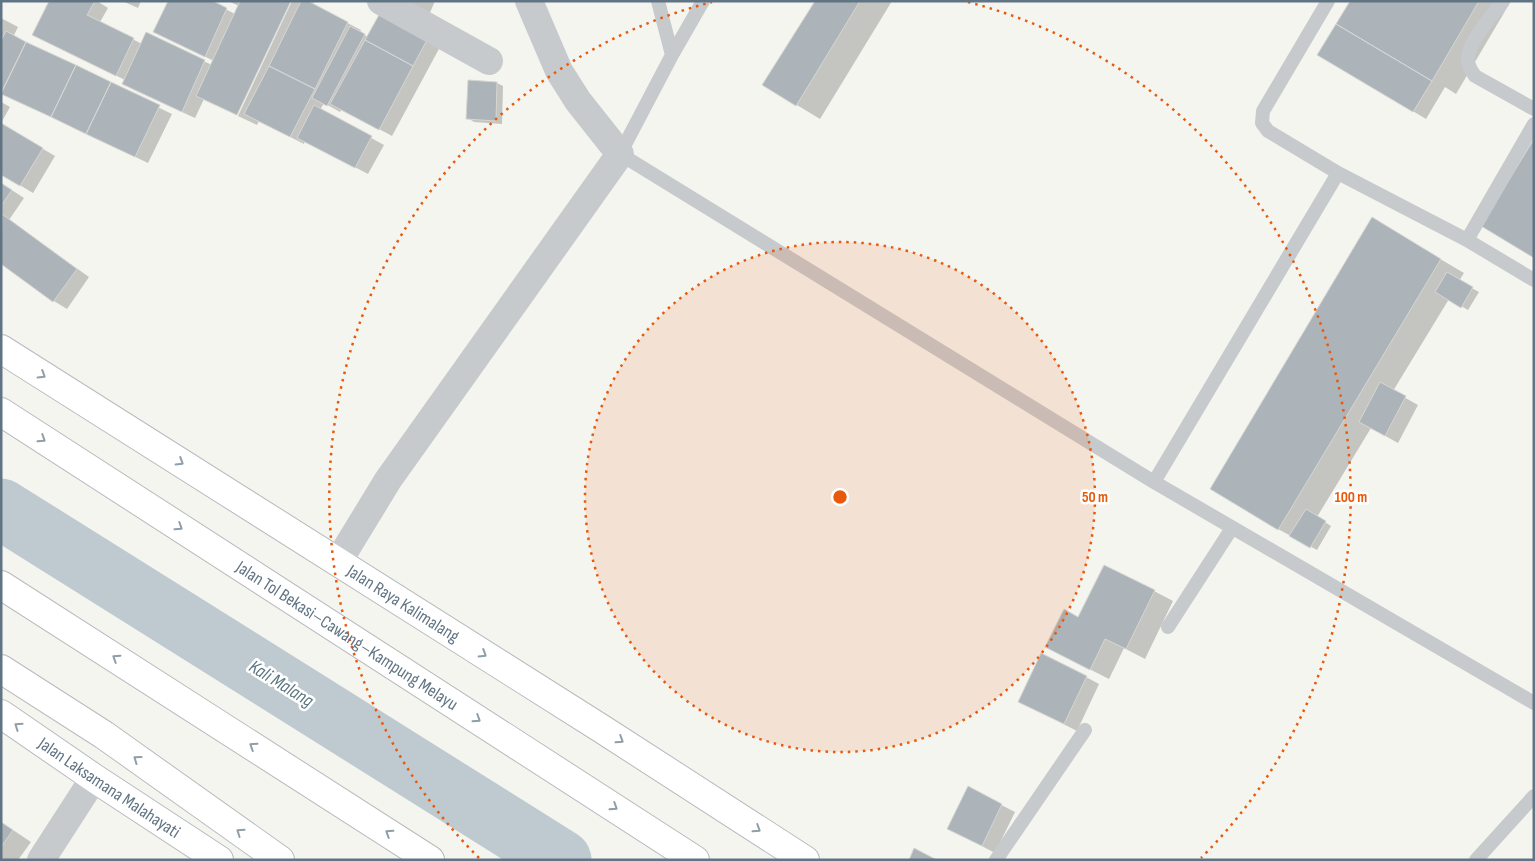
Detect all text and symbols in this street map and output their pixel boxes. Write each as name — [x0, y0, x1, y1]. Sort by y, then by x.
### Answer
one-way arrow — [37, 368, 46, 378]
one-way arrow — [37, 433, 46, 442]
one-way arrow — [174, 455, 183, 465]
centre of rings — [831, 488, 849, 506]
text: 50 m — [1082, 488, 1108, 507]
text: 100 m — [1335, 488, 1367, 507]
one-way arrow — [173, 521, 182, 530]
street label: Jalan Tol Bekasi–Cawang–Kampung Melayu — [232, 556, 462, 715]
street label: Jalan Raya Kalimalang — [342, 560, 463, 647]
one-way arrow — [477, 647, 486, 657]
one-way arrow — [112, 655, 121, 664]
water label: Kali Malang — [245, 655, 318, 713]
one-way arrow — [472, 713, 481, 723]
one-way arrow — [15, 723, 24, 732]
street label: Jalan Laksamana Malahayati — [34, 732, 184, 842]
one-way arrow — [615, 734, 624, 744]
one-way arrow — [249, 743, 258, 752]
one-way arrow — [133, 756, 143, 765]
one-way arrow — [608, 801, 617, 811]
one-way arrow — [751, 822, 760, 832]
one-way arrow — [236, 829, 245, 838]
one-way arrow — [386, 830, 395, 840]

